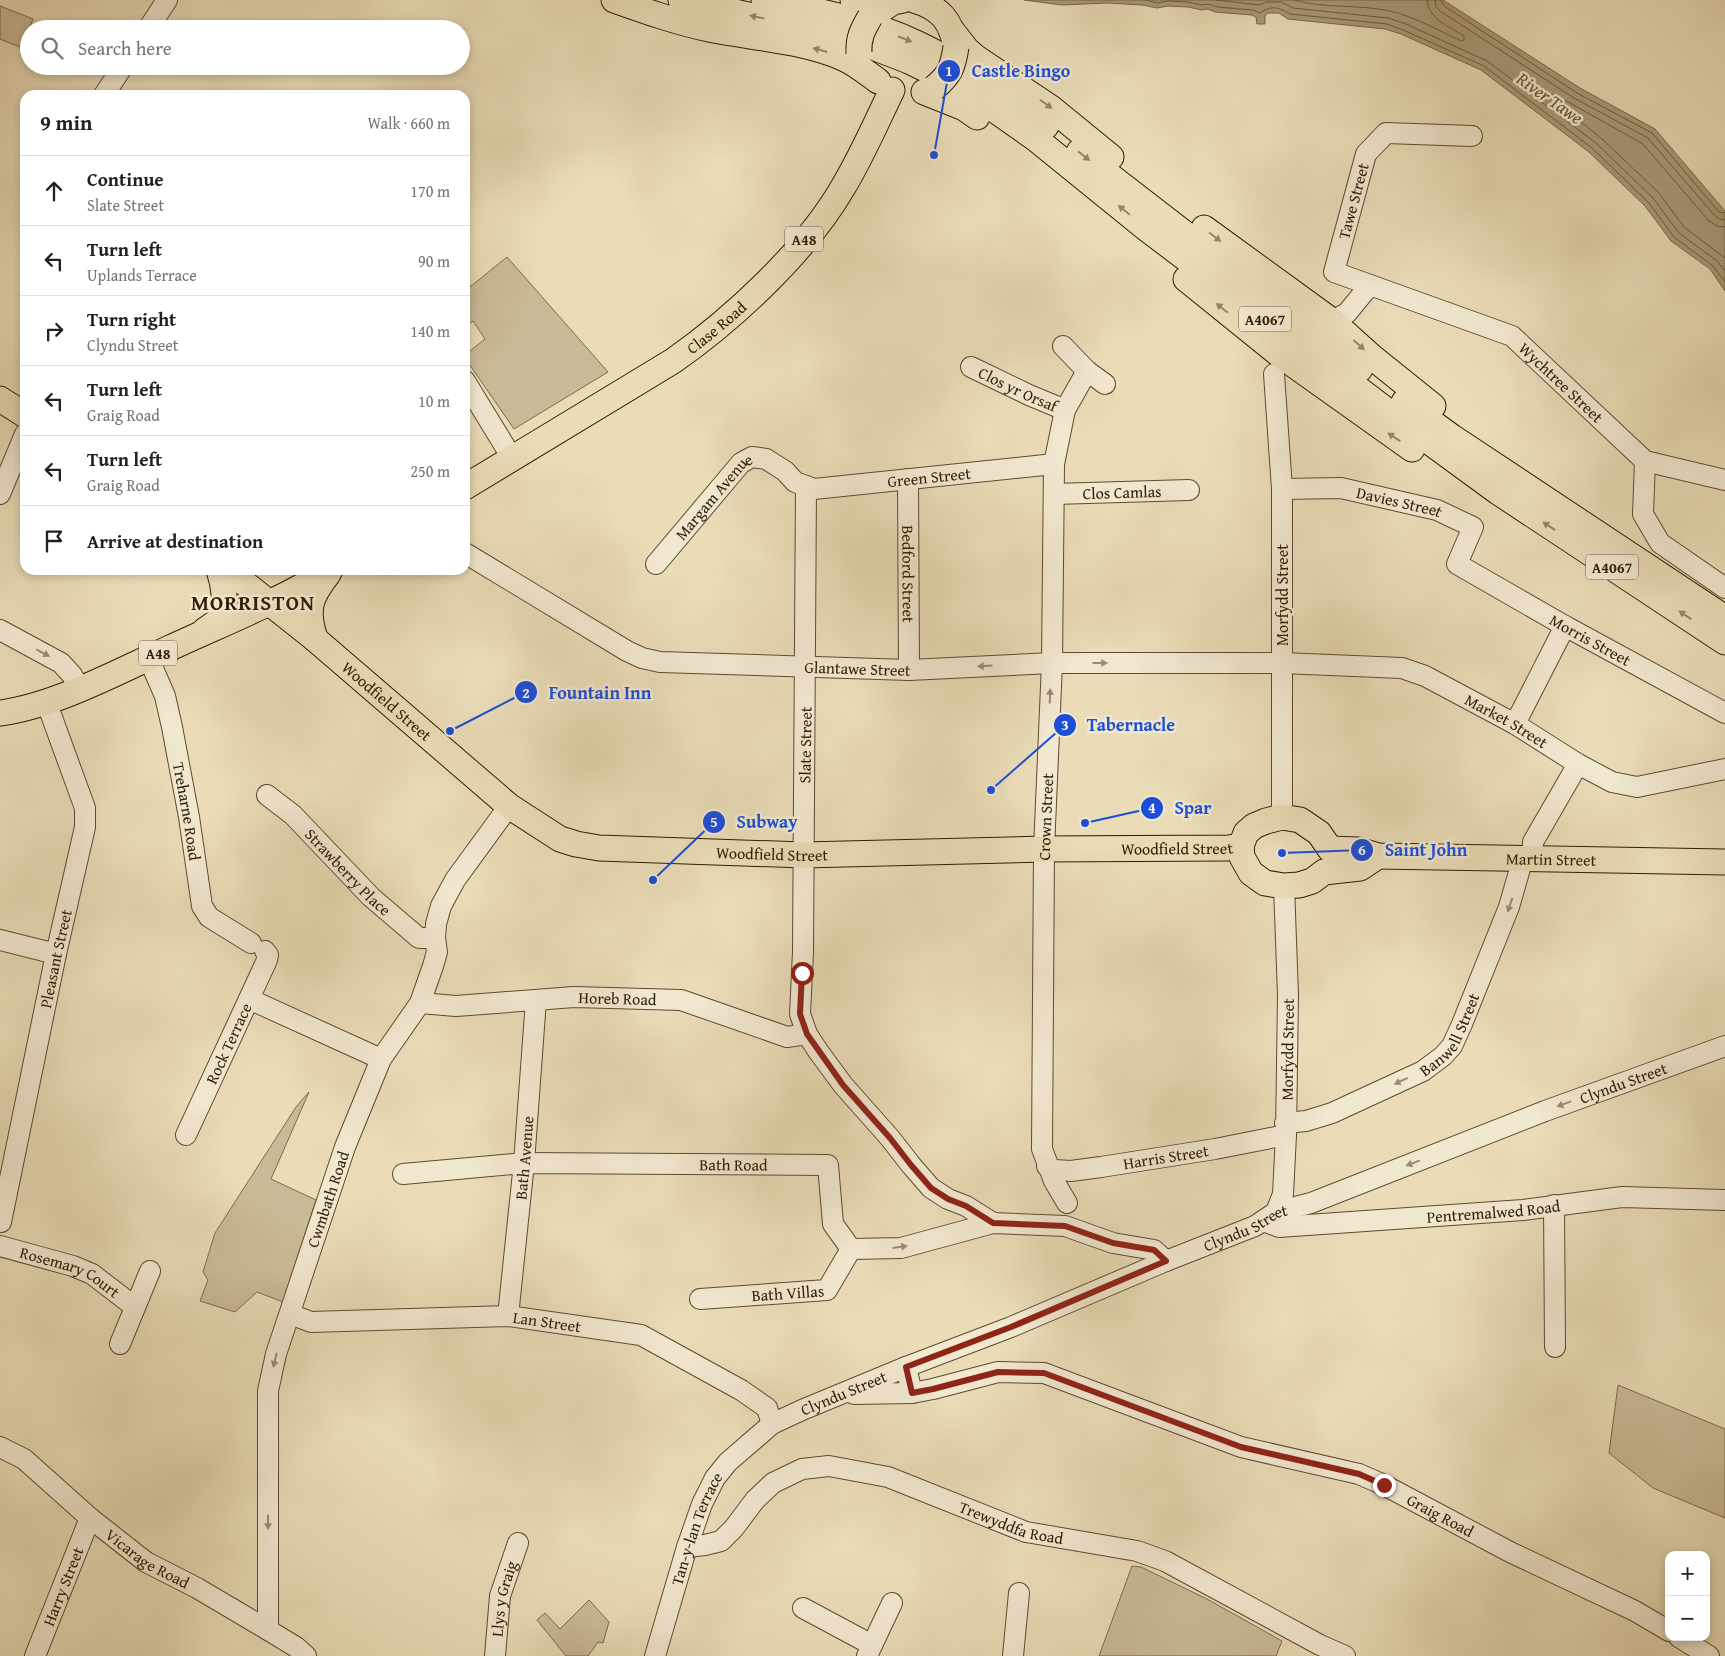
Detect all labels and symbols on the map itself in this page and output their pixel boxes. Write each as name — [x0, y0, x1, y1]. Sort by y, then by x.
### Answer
one-way arrow — [750, 13, 765, 21]
one-way arrow — [898, 35, 913, 43]
one-way arrow — [812, 46, 827, 54]
callout: Castle Bingo — [936, 55, 1080, 88]
text: Castle Bingo — [972, 57, 1071, 84]
text: 1 — [945, 60, 953, 81]
water label: River Tawe — [1510, 65, 1589, 131]
one-way arrow — [1039, 99, 1052, 110]
one-way arrow — [1077, 151, 1090, 162]
street label: Tawe Street — [1331, 160, 1375, 242]
one-way arrow — [1118, 205, 1131, 216]
road number: A48 — [785, 226, 823, 252]
one-way arrow — [1208, 231, 1221, 242]
street label: Clase Road — [681, 295, 752, 360]
one-way arrow — [1216, 303, 1229, 314]
road number: A4067 — [1239, 306, 1291, 332]
street label: Wychtree Street — [1513, 336, 1609, 428]
one-way arrow — [1352, 339, 1364, 351]
street label: Clos yr Orsaf — [974, 360, 1063, 418]
one-way arrow — [1387, 432, 1401, 442]
street label: Margam Avenue — [669, 447, 757, 545]
street label: Green Street — [886, 461, 972, 493]
street label: Clos Camlas — [1082, 479, 1162, 505]
street label: Davies Street — [1354, 480, 1447, 523]
one-way arrow — [1542, 521, 1556, 530]
street label: Bedford Street — [896, 525, 921, 623]
street label: Morfydd Street — [1270, 544, 1294, 646]
road number: A4067 — [1586, 554, 1638, 580]
district label: MORRISTON — [191, 587, 315, 618]
street label: Morris Street — [1545, 608, 1636, 672]
one-way arrow — [1678, 610, 1691, 620]
road number: A48 — [139, 640, 177, 666]
one-way arrow — [36, 649, 50, 658]
street label: Woodfield Street — [337, 655, 438, 747]
street label: Glantawe Street — [804, 655, 911, 682]
one-way arrow — [1093, 659, 1109, 667]
one-way arrow — [977, 663, 993, 671]
callout: Fountain Inn — [513, 676, 661, 709]
text: Fountain Inn — [549, 679, 652, 706]
text: 2 — [522, 682, 530, 703]
street label: Market Street — [1461, 687, 1553, 754]
one-way arrow — [1047, 688, 1055, 704]
street label: Slate Street — [792, 706, 818, 784]
callout: Tabernacle — [1052, 709, 1185, 742]
text: Tabernacle — [1087, 711, 1175, 738]
text: 3 — [1061, 714, 1069, 735]
street label: Treharne Road — [167, 760, 207, 863]
street label: Crown Street — [1032, 772, 1059, 861]
callout: Spar — [1140, 791, 1222, 824]
text: Spar — [1174, 794, 1212, 821]
text: 4 — [1148, 797, 1156, 818]
callout: Subway — [702, 805, 807, 838]
text: Subway — [737, 808, 798, 835]
text: 5 — [710, 811, 718, 832]
street label: Strawberry Place — [299, 823, 396, 921]
callout: Saint John — [1349, 833, 1477, 866]
street label: Woodfield Street — [1121, 835, 1235, 861]
text: Saint John — [1385, 836, 1468, 863]
text: 6 — [1358, 839, 1366, 860]
street label: Woodfield Street — [716, 840, 829, 867]
street label: Martin Street — [1506, 846, 1597, 872]
one-way arrow — [1506, 897, 1513, 912]
street label: Pleasant Street — [33, 906, 78, 1010]
route start — [791, 962, 814, 985]
street label: Horeb Road — [578, 985, 657, 1011]
street label: Banwell Street — [1414, 989, 1485, 1082]
street label: Morfydd Street — [1274, 998, 1300, 1101]
street label: Rock Terrace — [199, 999, 258, 1088]
street label: Clyndu Street — [1576, 1056, 1671, 1110]
one-way arrow — [1394, 1077, 1408, 1085]
one-way arrow — [1556, 1100, 1571, 1108]
street label: Bath Avenue — [508, 1115, 539, 1201]
street label: Harris Street — [1121, 1138, 1211, 1175]
street label: Cwmbath Road — [300, 1147, 355, 1251]
street label: Bath Road — [699, 1152, 768, 1177]
one-way arrow — [1405, 1160, 1420, 1168]
street label: Pentremalwed Road — [1426, 1193, 1562, 1229]
street label: Clyndu Street — [1200, 1197, 1290, 1257]
street label: Rosemary Court — [17, 1240, 125, 1304]
one-way arrow — [892, 1243, 908, 1251]
street label: Bath Villas — [751, 1278, 825, 1307]
street label: Lan Street — [511, 1305, 583, 1338]
one-way arrow — [271, 1353, 279, 1368]
street label: Clyndu Street — [797, 1364, 891, 1421]
street label: Tan-y-lan Terrace — [664, 1466, 728, 1588]
route end — [1373, 1474, 1396, 1497]
street label: Graig Road — [1403, 1487, 1479, 1543]
street label: Trewyddfa Road — [955, 1494, 1066, 1550]
one-way arrow — [264, 1514, 272, 1530]
street label: Vicarage Road — [100, 1523, 194, 1594]
street label: Harry Street — [36, 1543, 89, 1630]
street label: Llys y Graig — [485, 1557, 523, 1638]

